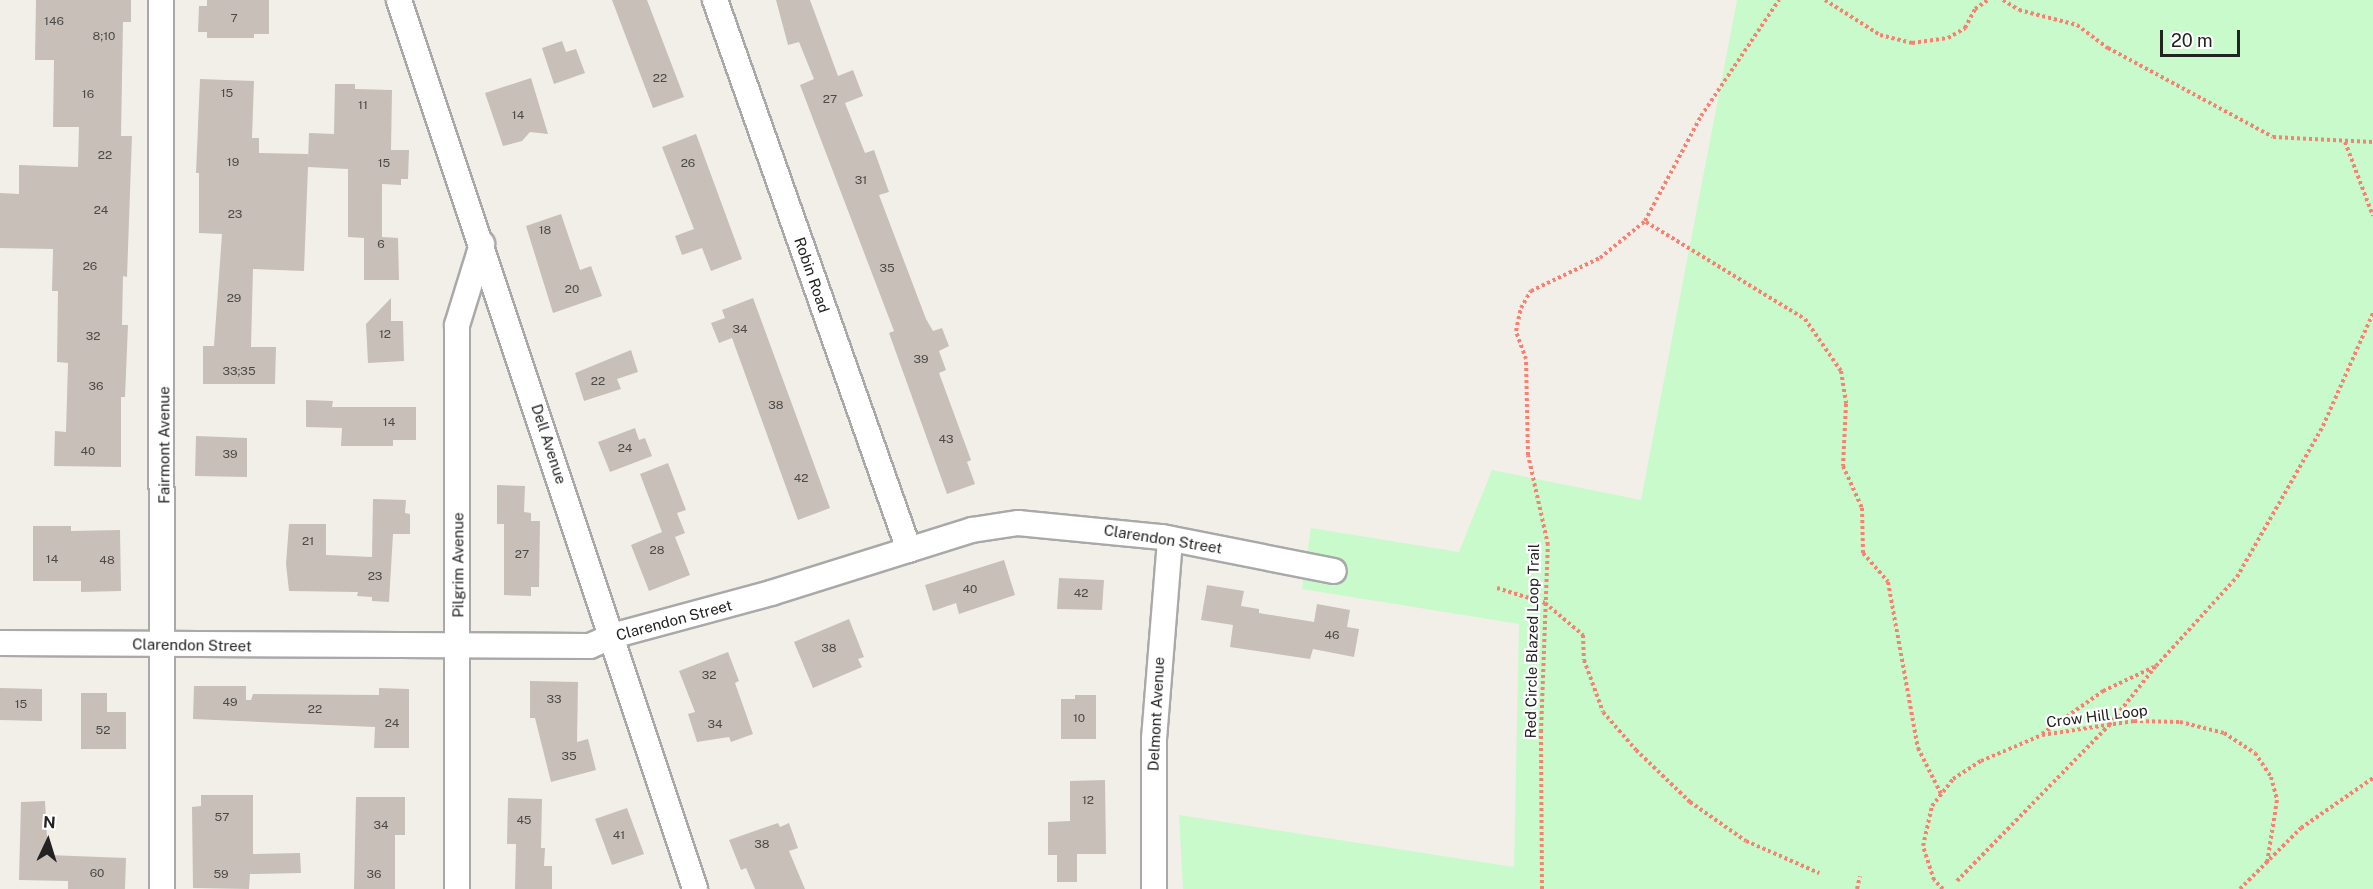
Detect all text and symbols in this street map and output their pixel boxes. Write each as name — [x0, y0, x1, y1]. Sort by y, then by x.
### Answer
house number: 7 — [230, 12, 238, 26]
house number: 146 — [44, 15, 64, 29]
scale bar — [2163, 18, 2242, 56]
house number: 8;10 — [93, 30, 115, 44]
text: 20 m — [2171, 30, 2213, 51]
house number: 22 — [653, 72, 667, 86]
house number: 15 — [221, 87, 233, 101]
house number: 16 — [82, 88, 94, 102]
house number: 27 — [823, 93, 837, 107]
house number: 11 — [358, 99, 368, 113]
house number: 14 — [512, 109, 524, 123]
house number: 22 — [98, 149, 112, 163]
house number: 19 — [227, 156, 239, 170]
house number: 15 — [378, 157, 390, 171]
house number: 26 — [681, 157, 695, 171]
house number: 31 — [855, 174, 867, 188]
house number: 24 — [94, 204, 108, 218]
house number: 23 — [228, 208, 242, 222]
house number: 18 — [539, 224, 551, 238]
street label: Robin Road — [791, 235, 833, 315]
house number: 6 — [377, 238, 385, 252]
house number: 26 — [83, 260, 97, 274]
house number: 35 — [879, 262, 895, 276]
house number: 20 — [565, 283, 579, 297]
house number: 29 — [227, 292, 241, 306]
house number: 34 — [732, 323, 748, 337]
house number: 12 — [379, 328, 391, 342]
house number: 32 — [86, 330, 100, 344]
house number: 39 — [914, 353, 928, 367]
house number: 33;35 — [222, 365, 256, 379]
house number: 22 — [591, 375, 605, 389]
house number: 36 — [89, 380, 103, 394]
street label: Fairmont Avenue — [155, 386, 173, 504]
house number: 38 — [768, 399, 784, 413]
street label: Dell Avenue — [528, 402, 570, 486]
house number: 14 — [383, 416, 395, 430]
house number: 43 — [938, 433, 954, 447]
house number: 24 — [618, 442, 632, 456]
house number: 40 — [81, 445, 95, 459]
house number: 39 — [223, 448, 237, 462]
house number: 42 — [794, 472, 808, 486]
street label: Pilgrim Avenue — [449, 512, 467, 618]
street label: Clarendon Street — [1103, 521, 1223, 557]
house number: 21 — [302, 535, 314, 549]
street label: Red Circle Blazed Loop Trail — [1521, 543, 1543, 739]
house number: 28 — [650, 544, 664, 558]
house number: 27 — [515, 548, 529, 562]
house number: 14 — [46, 553, 58, 567]
house number: 48 — [99, 554, 115, 568]
house number: 23 — [368, 570, 382, 584]
house number: 40 — [963, 583, 977, 597]
house number: 42 — [1074, 587, 1088, 601]
street label: Clarendon Street — [614, 596, 734, 644]
house number: 46 — [1324, 629, 1340, 643]
street label: Clarendon Street — [132, 635, 252, 655]
house number: 38 — [821, 642, 837, 656]
street label: Delmont Avenue — [1144, 657, 1168, 771]
house number: 32 — [702, 669, 716, 683]
house number: 33 — [546, 693, 562, 707]
house number: 49 — [222, 696, 238, 710]
house number: 15 — [15, 698, 27, 712]
street label: Crow Hill Loop — [2045, 701, 2149, 731]
house number: 22 — [308, 703, 322, 717]
house number: 10 — [1073, 712, 1085, 726]
house number: 24 — [385, 717, 399, 731]
house number: 34 — [707, 718, 723, 732]
house number: 52 — [96, 724, 110, 738]
house number: 35 — [561, 750, 577, 764]
house number: 12 — [1082, 794, 1094, 808]
north arrow — [18, 811, 78, 871]
house number: 57 — [215, 811, 229, 825]
text: N — [42, 813, 56, 832]
house number: 45 — [516, 814, 532, 828]
house number: 34 — [373, 819, 389, 833]
house number: 41 — [613, 829, 625, 843]
house number: 38 — [754, 838, 770, 852]
house number: 60 — [90, 867, 104, 881]
house number: 59 — [213, 868, 229, 882]
house number: 36 — [367, 868, 381, 882]

